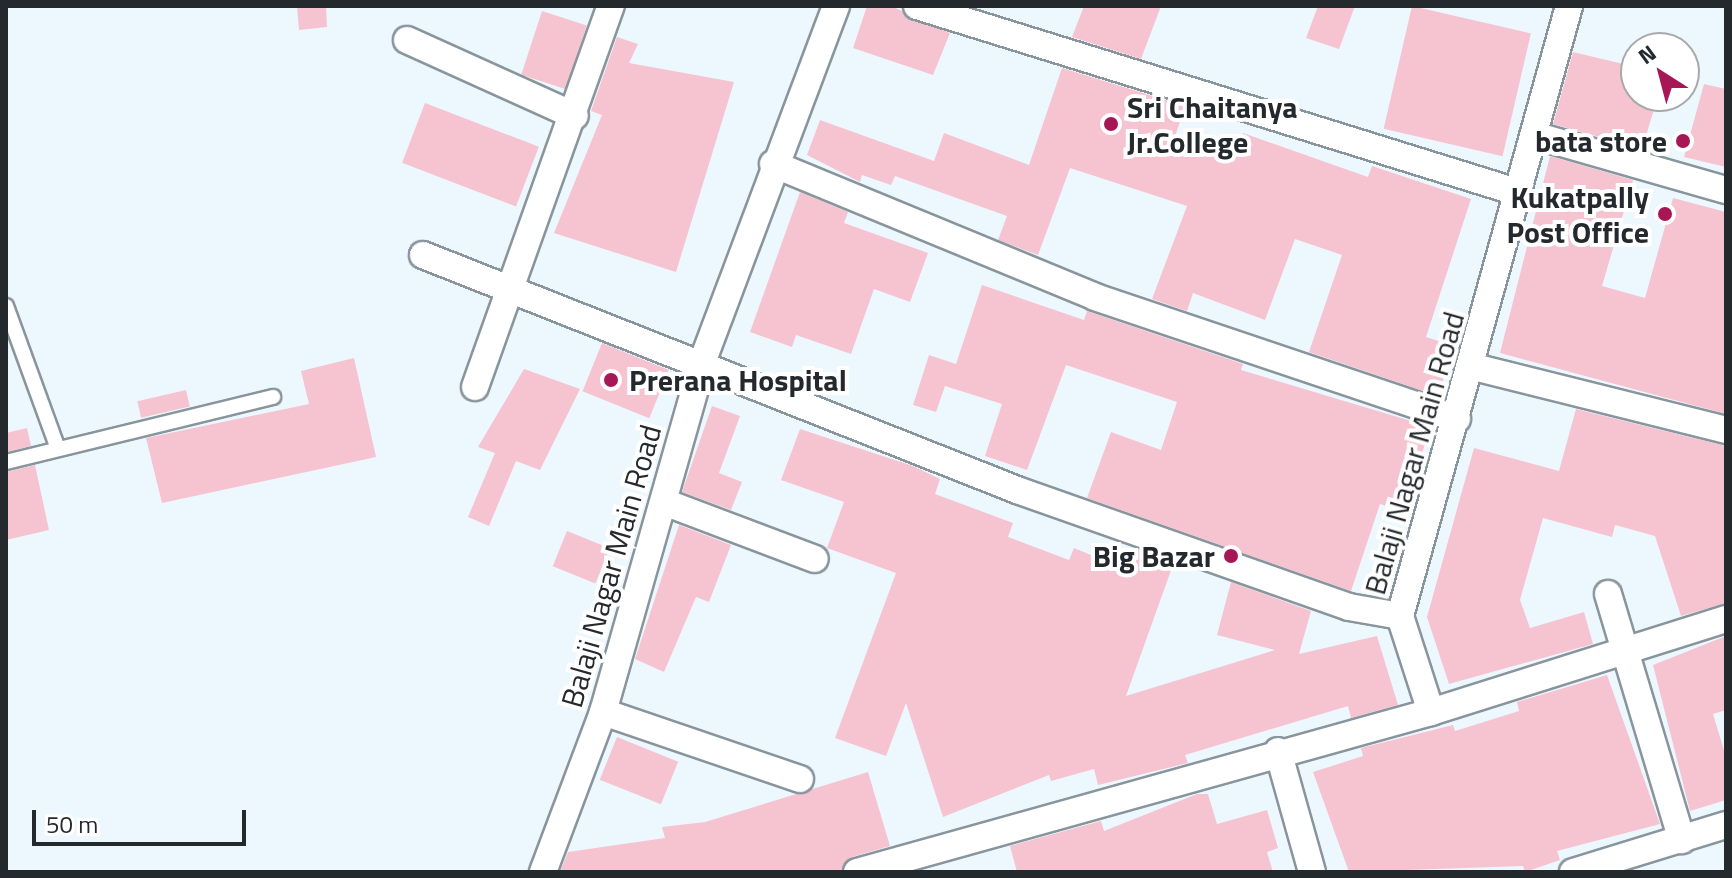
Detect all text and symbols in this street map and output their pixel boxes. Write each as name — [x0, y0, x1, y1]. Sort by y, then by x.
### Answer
north arrow — [1620, 32, 1700, 112]
text: N — [1631, 36, 1663, 72]
place label: Sri Chaitanya Jr.College — [1127, 89, 1298, 160]
marker: Sri Chaitanya Jr.College — [1102, 115, 1120, 133]
place label: bata store — [1535, 123, 1667, 159]
marker: bata store — [1674, 132, 1692, 150]
place label: Kukatpally Post Office — [1506, 179, 1649, 250]
marker: Kukatpally Post Office — [1656, 205, 1674, 223]
street label: Balaji Nagar Main Road — [1356, 307, 1472, 599]
place label: Prerana Hospital — [629, 362, 847, 398]
marker: Prerana Hospital — [600, 369, 622, 391]
street label: Balaji Nagar Main Road — [553, 420, 669, 712]
place label: Big Bazar — [1093, 538, 1215, 574]
marker: Big Bazar — [1222, 547, 1240, 565]
scale bar — [36, 794, 250, 844]
text: 50 m — [46, 806, 98, 842]

